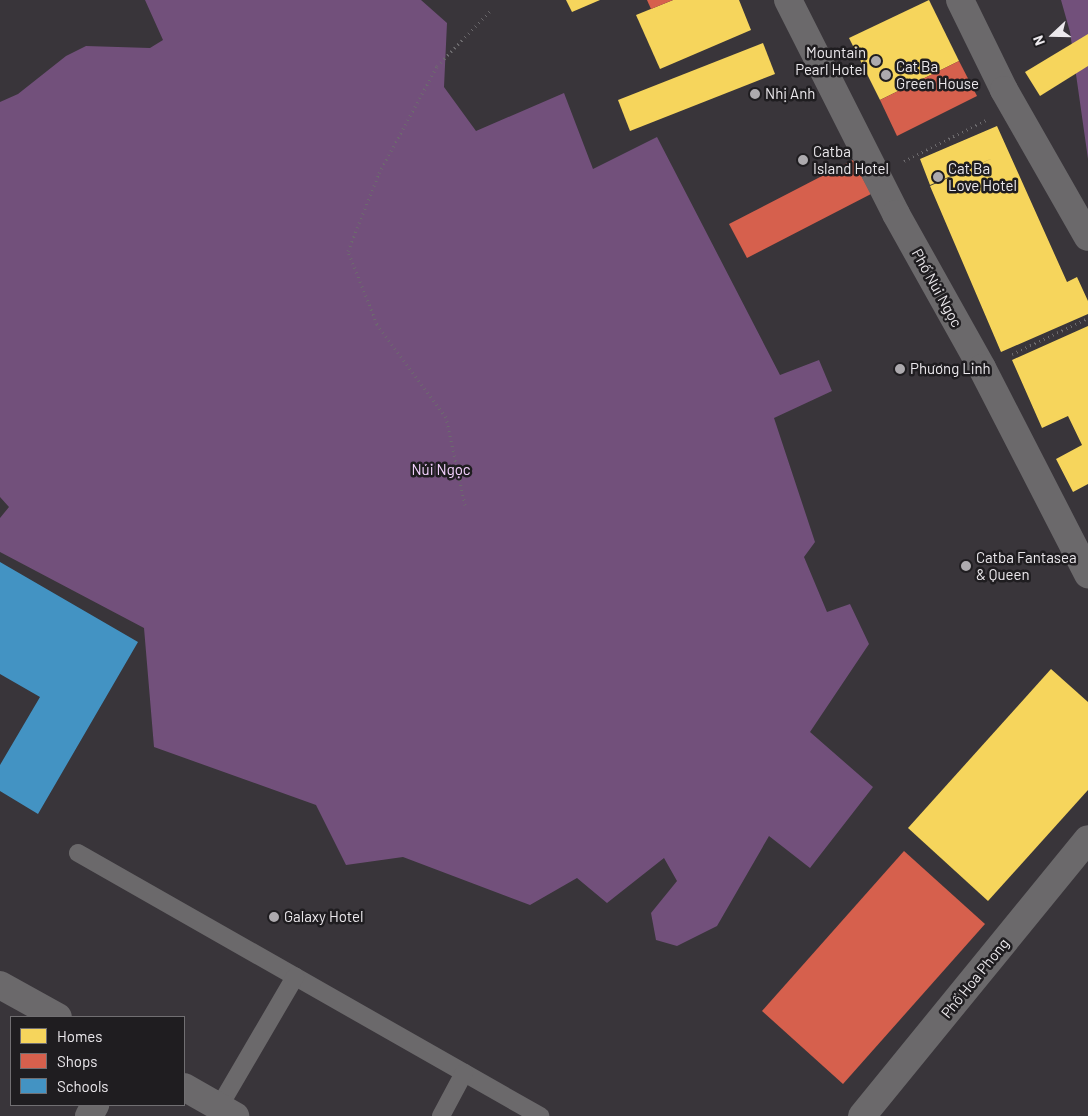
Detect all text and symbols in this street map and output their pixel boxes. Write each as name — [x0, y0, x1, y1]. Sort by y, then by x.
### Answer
north arrow — [1028, 10, 1078, 60]
text: N — [1029, 33, 1048, 48]
place label: Mountain Pearl Hotel — [795, 43, 866, 78]
marker: Mountain Pearl Hotel — [870, 55, 882, 67]
place label: Cat Ba Green House — [896, 57, 979, 92]
marker: Cat Ba Green House — [880, 69, 892, 81]
place label: Nhị Anh — [765, 85, 815, 103]
marker: Nhị Anh — [749, 88, 761, 100]
place label: Catba Island Hotel — [813, 142, 889, 177]
marker: Catba Island Hotel — [797, 154, 809, 166]
place label: Cat Ba Love Hotel — [948, 159, 1017, 194]
marker: Cat Ba Love Hotel — [932, 171, 944, 183]
street label: Phố Núi Ngọc — [908, 246, 966, 330]
place label: Phương Linh — [910, 360, 991, 378]
marker: Phương Linh — [894, 363, 906, 375]
park label: Núi Ngọc — [411, 461, 471, 479]
place label: Catba Fantasea & Queen — [976, 548, 1077, 583]
marker: Catba Fantasea & Queen — [960, 560, 972, 572]
place label: Galaxy Hotel — [284, 908, 364, 926]
marker: Galaxy Hotel — [268, 911, 280, 923]
street label: Phố Hoa Phong — [937, 934, 1013, 1022]
legend — [10, 1016, 185, 1106]
text: Homes — [57, 1027, 102, 1045]
text: Shops — [57, 1052, 97, 1070]
text: Schools — [57, 1077, 109, 1095]

